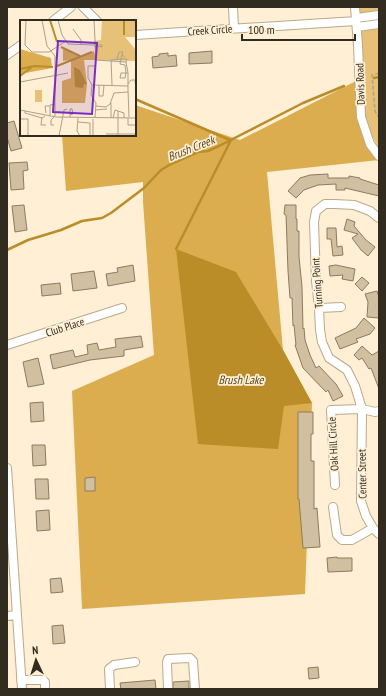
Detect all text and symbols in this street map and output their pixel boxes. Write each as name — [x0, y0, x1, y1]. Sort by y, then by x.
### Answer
scale bar — [242, 16, 355, 42]
inset map — [20, 20, 136, 136]
street label: Creek Circle — [187, 21, 233, 39]
text: 100 m — [248, 22, 275, 37]
street label: Davis Road — [352, 63, 368, 105]
water label: Brush Creek — [165, 131, 218, 164]
street label: Turning Point — [308, 257, 326, 309]
street label: Club Place — [44, 314, 86, 340]
water label: Brush Lake — [218, 372, 265, 387]
street label: Oak Hill Circle — [325, 416, 341, 471]
street label: Center Street — [355, 449, 369, 499]
north arrow — [16, 640, 56, 680]
text: N — [32, 643, 39, 657]

